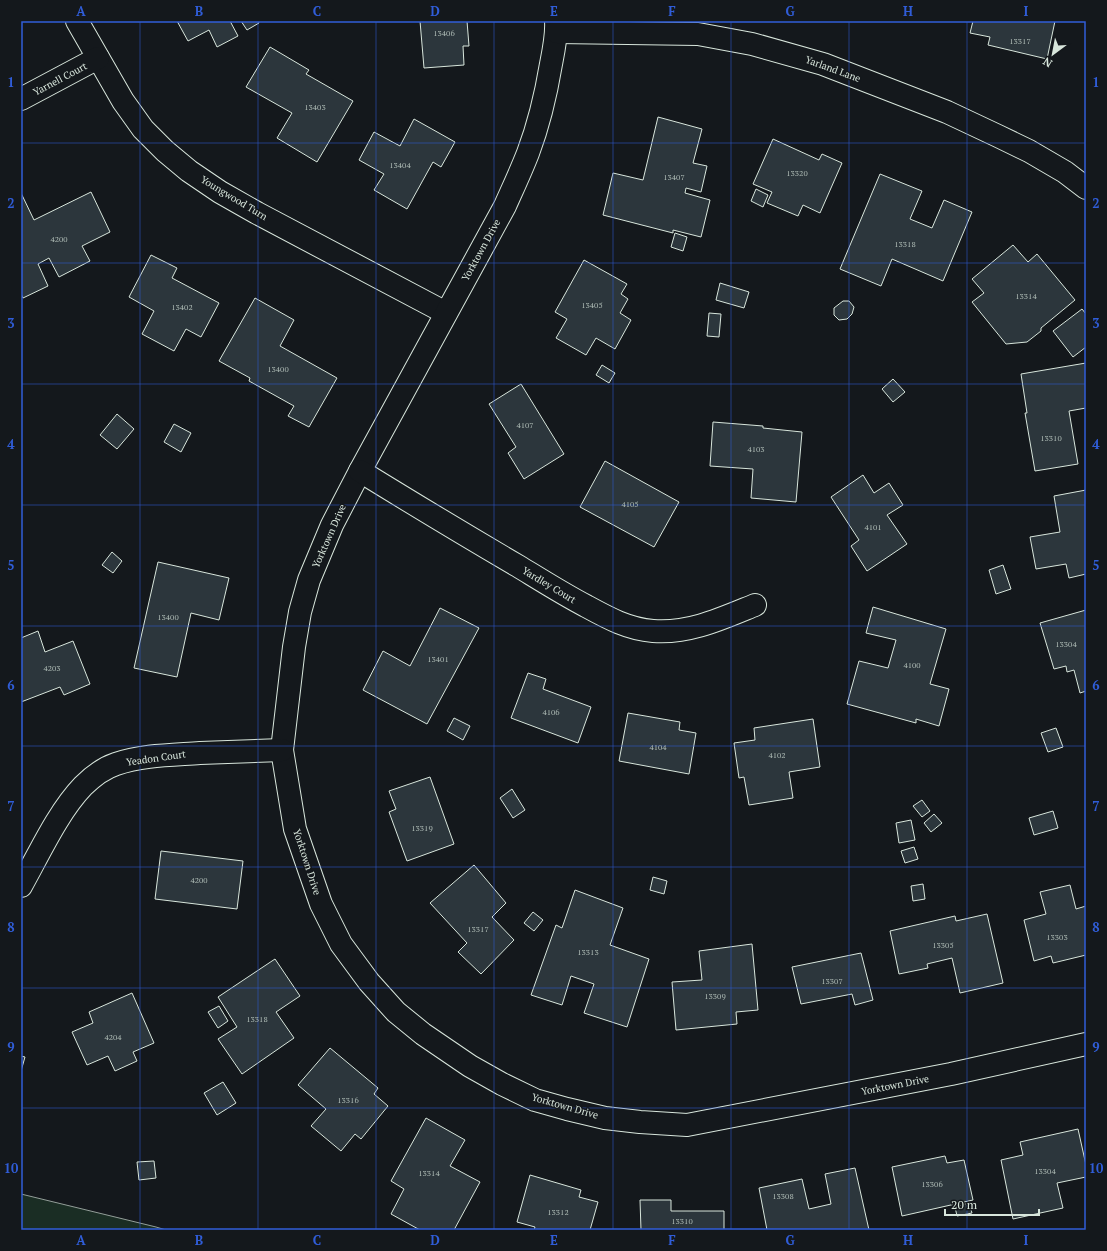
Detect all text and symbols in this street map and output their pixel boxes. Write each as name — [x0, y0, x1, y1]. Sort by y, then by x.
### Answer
text: A — [76, 2, 86, 20]
text: B — [195, 2, 203, 20]
text: C — [313, 2, 321, 20]
text: D — [430, 2, 440, 20]
text: E — [550, 2, 558, 20]
text: F — [668, 2, 676, 20]
text: G — [785, 2, 795, 20]
text: H — [903, 2, 913, 20]
text: I — [1024, 2, 1029, 20]
house number: 13406 — [433, 28, 455, 38]
north arrow — [1033, 34, 1073, 74]
house number: 13317 — [1009, 36, 1031, 46]
street label: Yarland Lane — [804, 53, 862, 85]
text: N — [1040, 54, 1055, 71]
street label: Yarnell Court — [31, 59, 89, 99]
text: 1 — [7, 73, 15, 91]
text: 1 — [1092, 73, 1100, 91]
house number: 13403 — [304, 102, 326, 112]
house number: 13404 — [389, 160, 411, 170]
house number: 13320 — [786, 168, 808, 178]
house number: 13407 — [663, 172, 685, 182]
street label: Youngwood Turn — [198, 173, 270, 223]
text: 2 — [7, 194, 15, 212]
text: 2 — [1092, 194, 1100, 212]
street label: Yorktown Drive — [459, 217, 503, 283]
house number: 4200 — [50, 234, 68, 244]
house number: 13318 — [894, 239, 916, 249]
house number: 13314 — [1015, 291, 1037, 301]
house number: 13405 — [581, 300, 603, 310]
house number: 13402 — [171, 302, 193, 312]
text: 3 — [7, 314, 15, 332]
text: 3 — [1092, 314, 1100, 332]
house number: 13400 — [267, 364, 289, 374]
house number: 4107 — [516, 420, 534, 430]
house number: 13310 — [1040, 433, 1062, 443]
text: 4 — [7, 435, 15, 453]
text: 4 — [1092, 435, 1100, 453]
house number: 4103 — [747, 444, 765, 454]
house number: 4105 — [621, 499, 639, 509]
street label: Yorktown Drive — [309, 502, 349, 570]
house number: 4101 — [864, 522, 882, 532]
text: 5 — [7, 556, 15, 574]
text: 5 — [1092, 556, 1100, 574]
street label: Yardley Court — [520, 564, 578, 606]
house number: 13400 — [157, 612, 179, 622]
house number: 13304 — [1055, 639, 1077, 649]
house number: 13401 — [427, 654, 449, 664]
house number: 4100 — [903, 660, 921, 670]
house number: 4203 — [43, 663, 61, 673]
text: 6 — [7, 676, 15, 694]
text: 6 — [1092, 676, 1100, 694]
house number: 4106 — [542, 707, 560, 717]
house number: 4104 — [649, 742, 667, 752]
street label: Yeadon Court — [125, 747, 187, 769]
house number: 4102 — [768, 750, 786, 760]
text: 7 — [7, 797, 15, 815]
text: 7 — [1092, 797, 1100, 815]
house number: 13319 — [411, 823, 433, 833]
street label: Yorktown Drive — [290, 827, 324, 897]
house number: 4200 — [190, 875, 208, 885]
text: 8 — [7, 918, 15, 936]
text: 8 — [1092, 918, 1100, 936]
house number: 13317 — [467, 924, 489, 934]
house number: 13303 — [1046, 932, 1068, 942]
house number: 13305 — [932, 940, 954, 950]
house number: 13313 — [577, 947, 599, 957]
house number: 13307 — [821, 976, 843, 986]
house number: 13309 — [704, 991, 726, 1001]
house number: 13318 — [246, 1014, 268, 1024]
house number: 4204 — [104, 1032, 122, 1042]
text: 9 — [7, 1038, 15, 1056]
text: 9 — [1092, 1038, 1100, 1056]
street label: Yorktown Drive — [860, 1072, 930, 1098]
street label: Yorktown Drive — [530, 1090, 600, 1122]
house number: 13316 — [337, 1095, 359, 1105]
text: 10 — [4, 1159, 19, 1177]
text: 10 — [1089, 1159, 1104, 1177]
house number: 13304 — [1034, 1166, 1056, 1176]
house number: 13314 — [418, 1168, 440, 1178]
house number: 13306 — [921, 1179, 943, 1189]
house number: 13308 — [772, 1191, 794, 1201]
scale bar — [945, 1191, 1039, 1217]
text: 20 m — [951, 1197, 978, 1212]
house number: 13312 — [547, 1207, 569, 1217]
house number: 13310 — [671, 1216, 693, 1226]
text: A — [76, 1231, 86, 1249]
text: B — [195, 1231, 203, 1249]
text: C — [313, 1231, 321, 1249]
text: D — [430, 1231, 440, 1249]
text: E — [550, 1231, 558, 1249]
text: F — [668, 1231, 676, 1249]
text: G — [785, 1231, 795, 1249]
text: H — [903, 1231, 913, 1249]
text: I — [1024, 1231, 1029, 1249]

